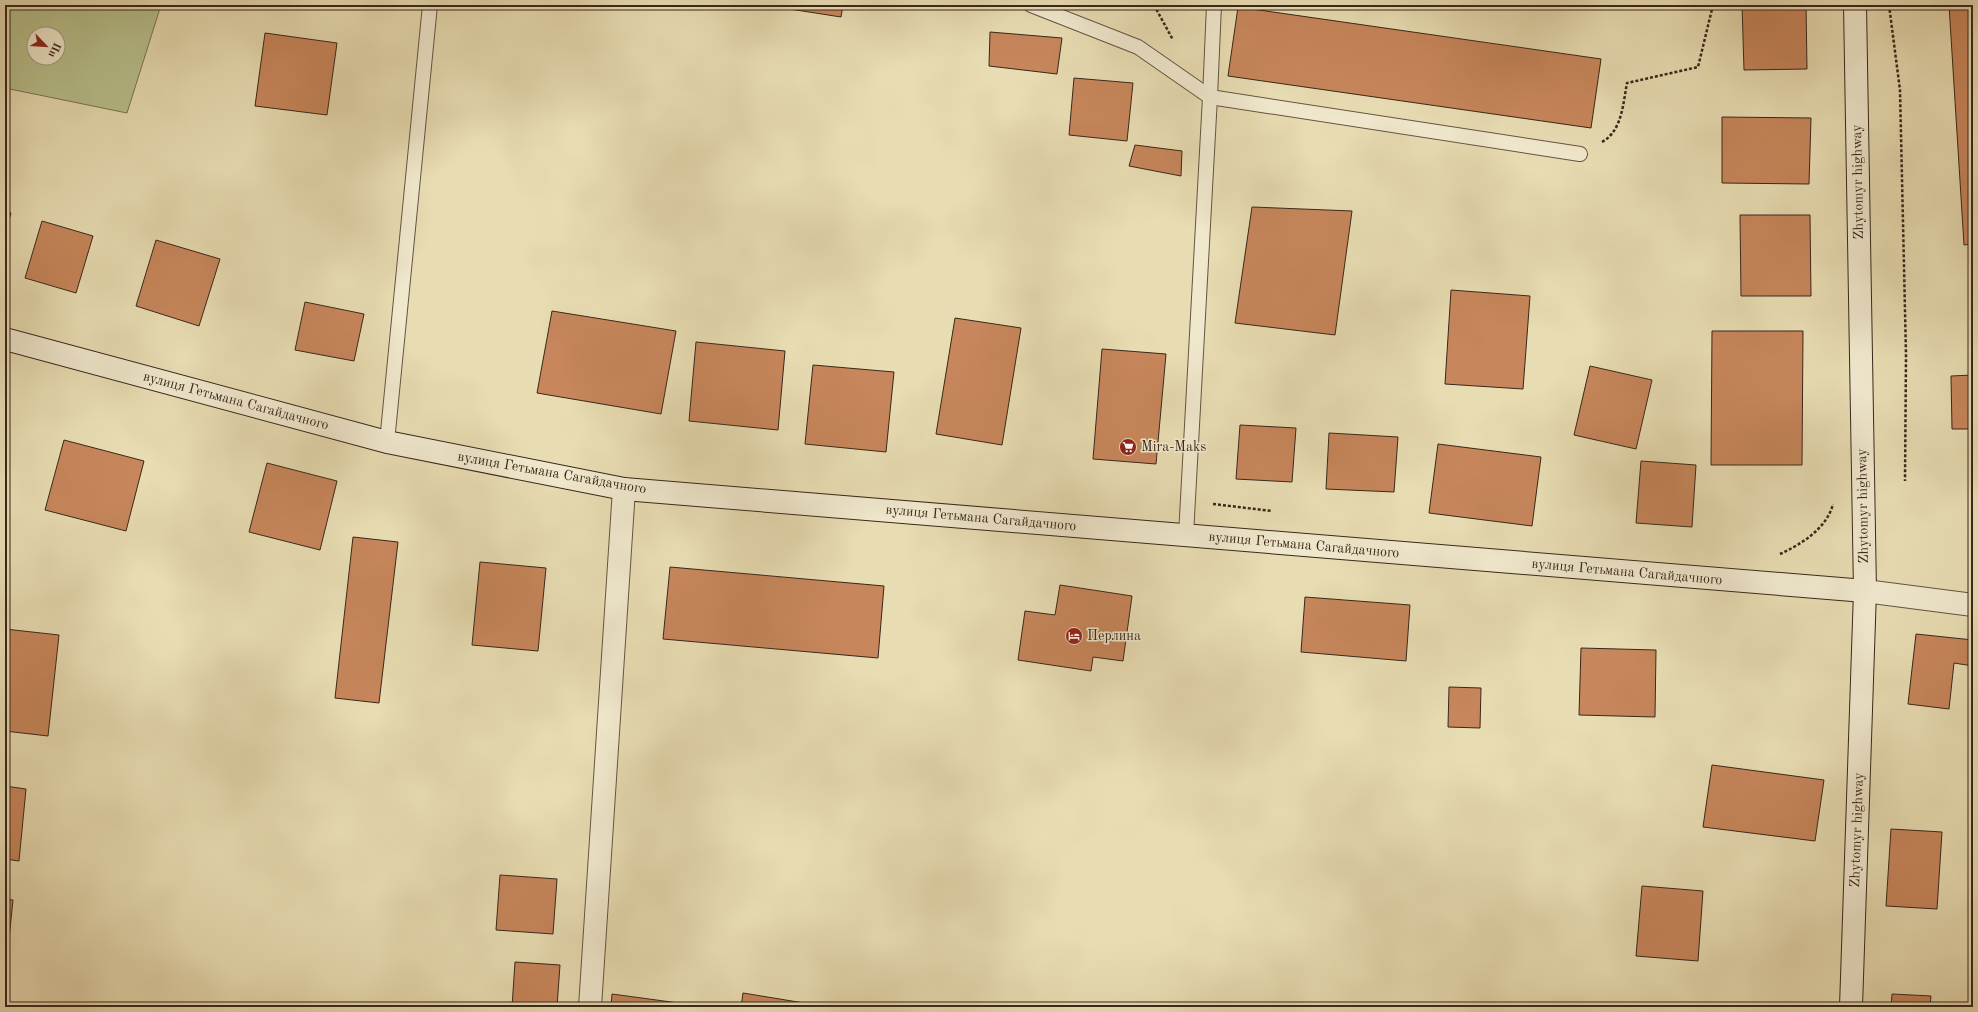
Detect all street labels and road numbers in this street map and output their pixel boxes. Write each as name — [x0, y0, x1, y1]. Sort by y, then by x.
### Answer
street label: Zhytomyr highway — [1850, 124, 1866, 240]
street label: вулиця Гетьмана Сагайдачного — [142, 369, 330, 433]
street label: Zhytomyr highway — [1855, 448, 1871, 564]
street label: вулиця Гетьмана Сагайдачного — [457, 449, 647, 497]
street label: вулиця Гетьмана Сагайдачного — [885, 503, 1077, 533]
street label: вулиця Гетьмана Сагайдачного — [1208, 530, 1400, 560]
street label: вулиця Гетьмана Сагайдачного — [1531, 557, 1723, 587]
street label: Zhytomyr highway — [1848, 772, 1866, 888]

